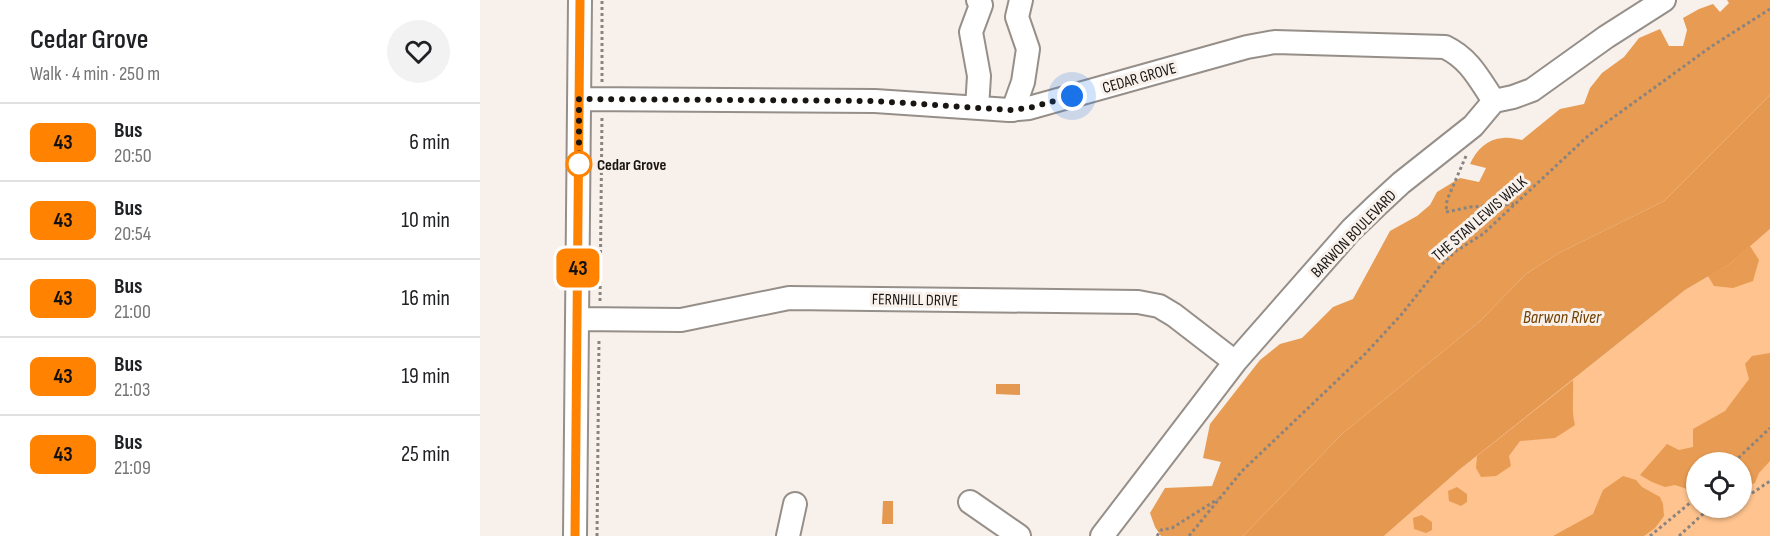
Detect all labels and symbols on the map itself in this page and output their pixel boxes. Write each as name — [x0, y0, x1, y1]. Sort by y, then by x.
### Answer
street label: CEDAR GROVE — [1100, 59, 1178, 98]
your location — [1057, 81, 1087, 111]
marker: Cedar Grove — [566, 151, 592, 177]
place label: Cedar Grove — [597, 156, 666, 175]
street label: THE STAN LEWIS WALK — [1429, 172, 1532, 266]
street label: BARWON BOULEVARD — [1307, 186, 1401, 282]
line badge: 43 — [551, 248, 605, 288]
street label: FERNHILL DRIVE — [872, 290, 958, 311]
water label: Barwon River — [1523, 307, 1602, 328]

